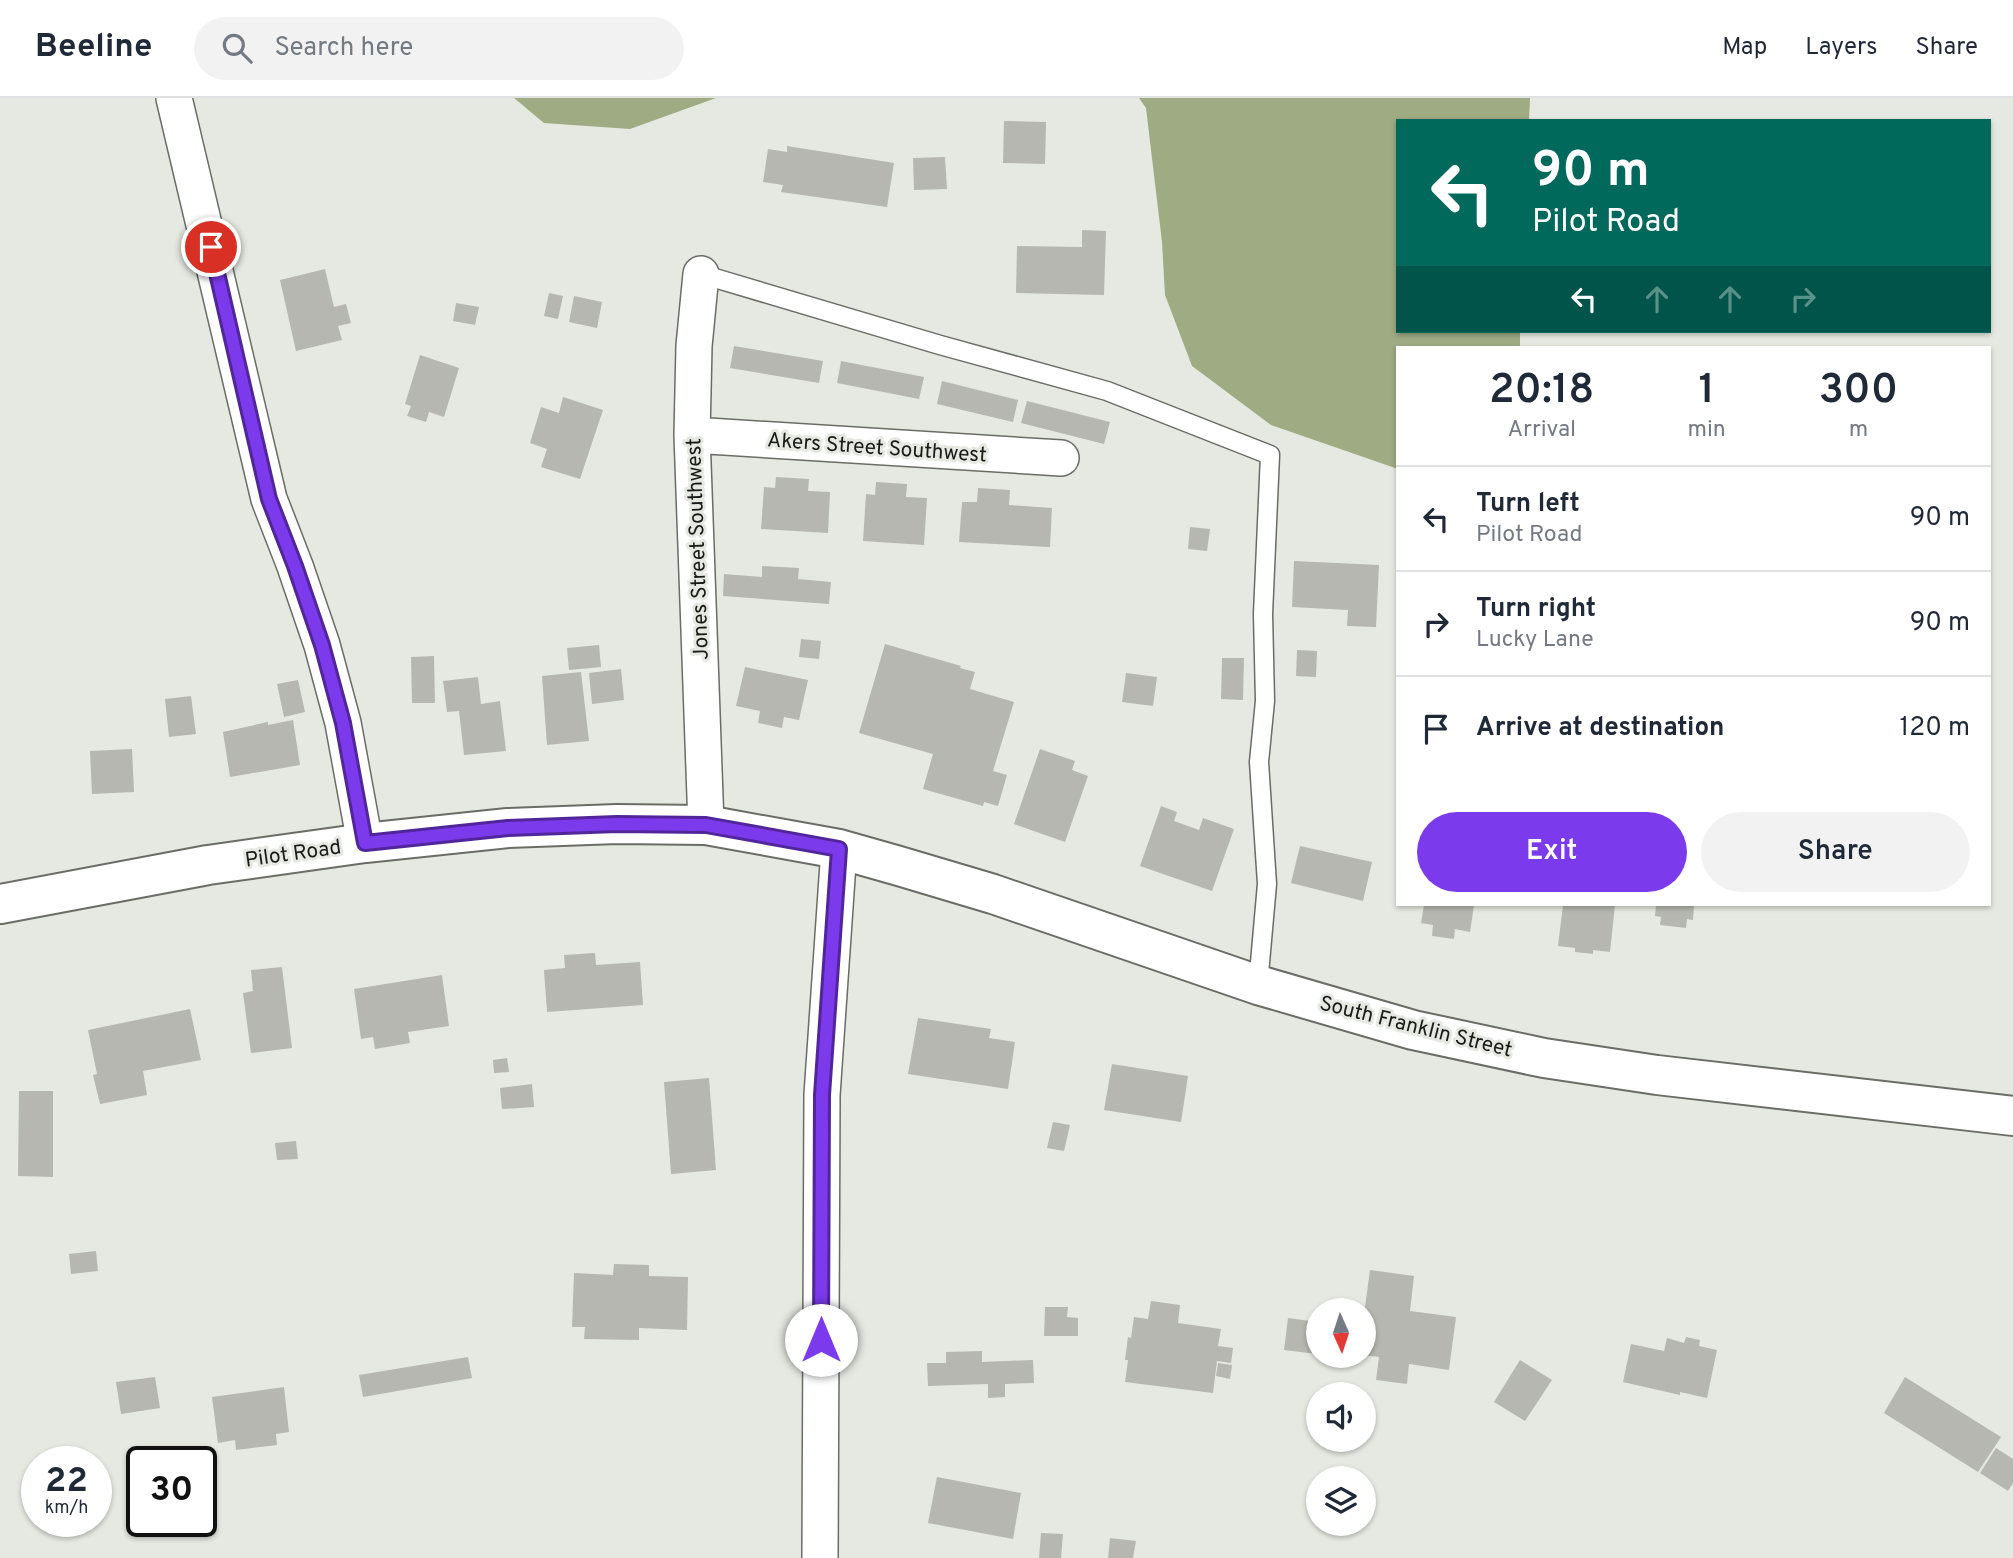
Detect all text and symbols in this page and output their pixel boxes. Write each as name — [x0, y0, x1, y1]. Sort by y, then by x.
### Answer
search box — [194, 17, 684, 80]
text: Beeline — [35, 27, 152, 69]
icon: search — [218, 29, 256, 67]
text: Search here — [274, 32, 413, 65]
text: Map — [1722, 33, 1767, 63]
text: Layers — [1805, 33, 1877, 63]
text: Share — [1915, 33, 1978, 63]
text: 90 m — [1532, 142, 1650, 204]
icon: left — [1417, 147, 1508, 238]
text: Pilot Road — [1532, 203, 1680, 243]
pin — [181, 217, 241, 277]
icon: arrive — [192, 228, 230, 266]
icon: left — [1565, 280, 1603, 318]
icon: ahead — [1638, 280, 1676, 318]
icon: ahead — [1711, 280, 1749, 318]
icon: right — [1784, 280, 1822, 318]
text: 20:18 — [1489, 365, 1595, 418]
text: 1 — [1698, 365, 1715, 418]
text: 300 — [1819, 365, 1898, 418]
text: Arrival — [1507, 416, 1576, 445]
text: min — [1687, 416, 1726, 445]
text: m — [1849, 416, 1868, 445]
street label: Akers Street Southwest — [766, 427, 988, 470]
street label: Jones Street Southwest — [681, 437, 716, 660]
text: Turn left — [1476, 488, 1580, 521]
icon: left — [1417, 500, 1455, 538]
text: 90 m — [1910, 502, 1970, 535]
text: Pilot Road — [1476, 521, 1582, 550]
text: Turn right — [1476, 593, 1596, 626]
icon: right — [1417, 605, 1455, 643]
text: 90 m — [1910, 607, 1970, 640]
text: Lucky Lane — [1476, 626, 1594, 655]
icon: arrive — [1417, 710, 1455, 748]
text: Arrive at destination — [1476, 712, 1724, 745]
text: 120 m — [1900, 712, 1970, 745]
button: Exit — [1417, 812, 1687, 892]
button: Share — [1701, 812, 1970, 892]
street label: Pilot Road — [243, 834, 343, 875]
street label: South Franklin Street — [1316, 990, 1515, 1064]
north arrow — [1306, 1298, 1376, 1368]
map controls — [1306, 1298, 1376, 1536]
position arrow — [784, 1303, 858, 1377]
button: sound — [1306, 1382, 1376, 1452]
speed limit sign: 30 — [126, 1446, 217, 1537]
text: 22 — [45, 1460, 88, 1504]
button: layers — [1306, 1466, 1376, 1536]
text: km/h — [45, 1497, 88, 1520]

